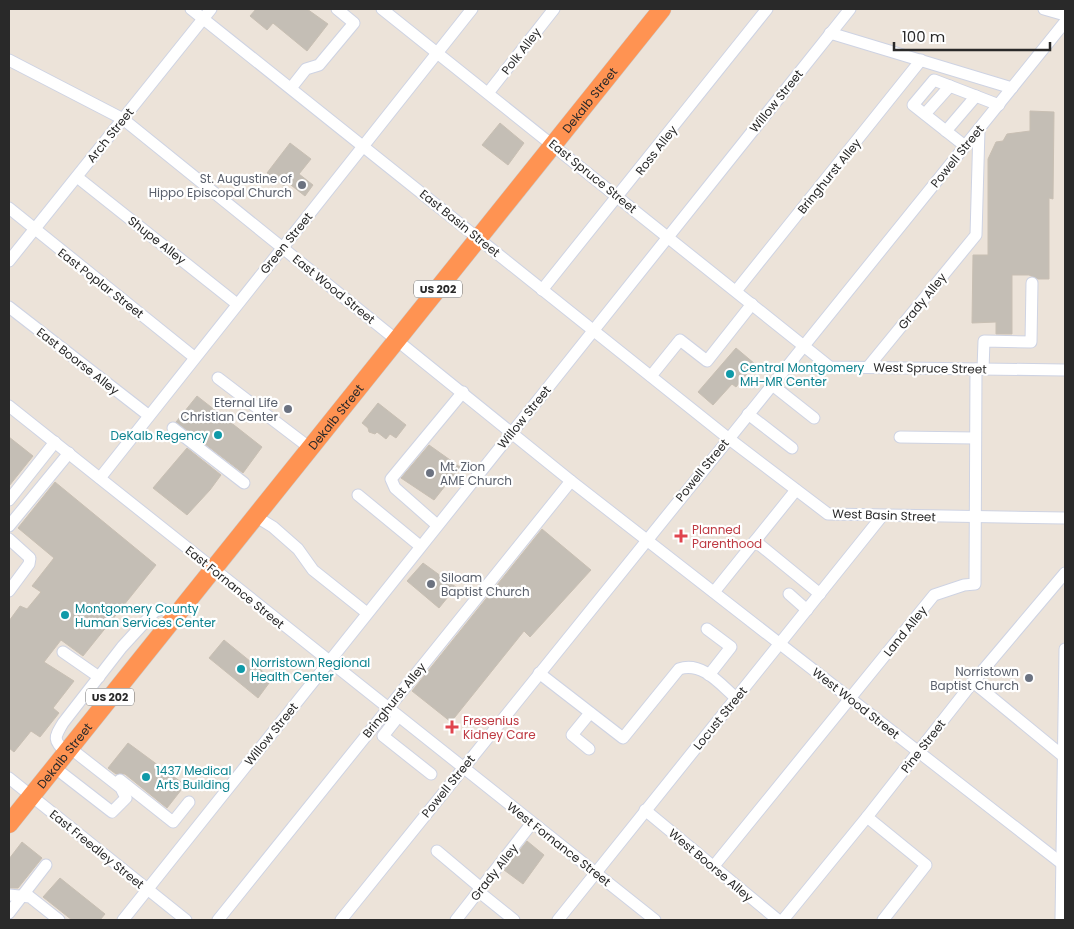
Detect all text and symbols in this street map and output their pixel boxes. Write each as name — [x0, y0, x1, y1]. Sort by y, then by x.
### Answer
scale bar — [894, 20, 1050, 52]
street label: Polk Alley — [497, 24, 545, 78]
text: 100 m — [902, 26, 945, 47]
street label: Dekalb Street — [558, 63, 621, 136]
street label: Willow Street — [745, 66, 807, 136]
street label: Arch Street — [83, 104, 137, 166]
street label: Ross Alley — [631, 121, 681, 178]
street label: Powell Street — [926, 121, 988, 191]
street label: East Spruce Street — [545, 135, 641, 217]
street label: Bringhurst Alley — [793, 135, 865, 217]
place label: St. Augustine of Hippo Episcopal Church — [149, 170, 292, 201]
marker: St. Augustine of Hippo Episcopal Church — [296, 179, 308, 191]
street label: East Basin Street — [416, 185, 504, 261]
street label: Green Street — [256, 209, 316, 277]
street label: Shupe Alley — [124, 212, 190, 268]
street label: East Poplar Street — [55, 244, 147, 322]
street label: East Wood Street — [289, 250, 379, 328]
street label: Grady Alley — [894, 269, 950, 333]
road number: US 202 — [414, 280, 462, 298]
street label: East Boorse Alley — [33, 323, 123, 399]
place label: Central Montgomery MH-MR Center — [740, 359, 865, 390]
street label: West Spruce Street — [873, 359, 987, 377]
marker: Central Montgomery MH-MR Center — [724, 368, 736, 380]
street label: Dekalb Street — [304, 380, 367, 453]
street label: Willow Street — [493, 382, 555, 452]
place label: Eternal Life Christian Center — [180, 394, 279, 425]
marker: Eternal Life Christian Center — [282, 403, 294, 415]
place label: DeKalb Regency — [110, 427, 208, 444]
marker: DeKalb Regency — [212, 429, 224, 441]
street label: Powell Street — [671, 435, 733, 505]
place label: Mt. Zion AME Church — [440, 458, 512, 489]
marker: Mt. Zion AME Church — [424, 467, 436, 479]
street label: West Basin Street — [832, 505, 936, 525]
place label: Planned Parenthood — [692, 521, 762, 552]
marker: Planned Parenthood — [674, 529, 688, 543]
street label: East Fornance Street — [182, 542, 288, 632]
place label: Siloam Baptist Church — [441, 569, 530, 600]
marker: Siloam Baptist Church — [425, 578, 437, 590]
place label: Montgomery County Human Services Center — [75, 600, 216, 631]
street label: Land Alley — [879, 602, 931, 660]
marker: Montgomery County Human Services Center — [59, 609, 71, 621]
place label: Norristown Regional Health Center — [251, 654, 370, 685]
street label: Bringhurst Alley — [358, 659, 430, 741]
marker: Norristown Regional Health Center — [235, 663, 247, 675]
place label: Norristown Baptist Church — [930, 663, 1019, 694]
street label: West Wood Street — [809, 664, 903, 742]
marker: Norristown Baptist Church — [1023, 672, 1035, 684]
street label: Locust Street — [689, 683, 751, 753]
road number: US 202 — [86, 689, 134, 706]
street label: Willow Street — [240, 699, 302, 769]
place label: Fresenius Kidney Care — [463, 712, 536, 743]
street label: Pine Street — [897, 716, 949, 776]
street label: Dekalb Street — [32, 719, 96, 792]
marker: Fresenius Kidney Care — [445, 720, 459, 734]
street label: Powell Street — [417, 751, 479, 821]
place label: 1437 Medical Arts Building — [156, 762, 231, 793]
marker: 1437 Medical Arts Building — [140, 771, 152, 783]
street label: West Fornance Street — [503, 798, 615, 890]
street label: East Freedley Street — [46, 806, 148, 892]
street label: West Boorse Alley — [665, 825, 757, 906]
street label: Grady Alley — [466, 840, 522, 904]

